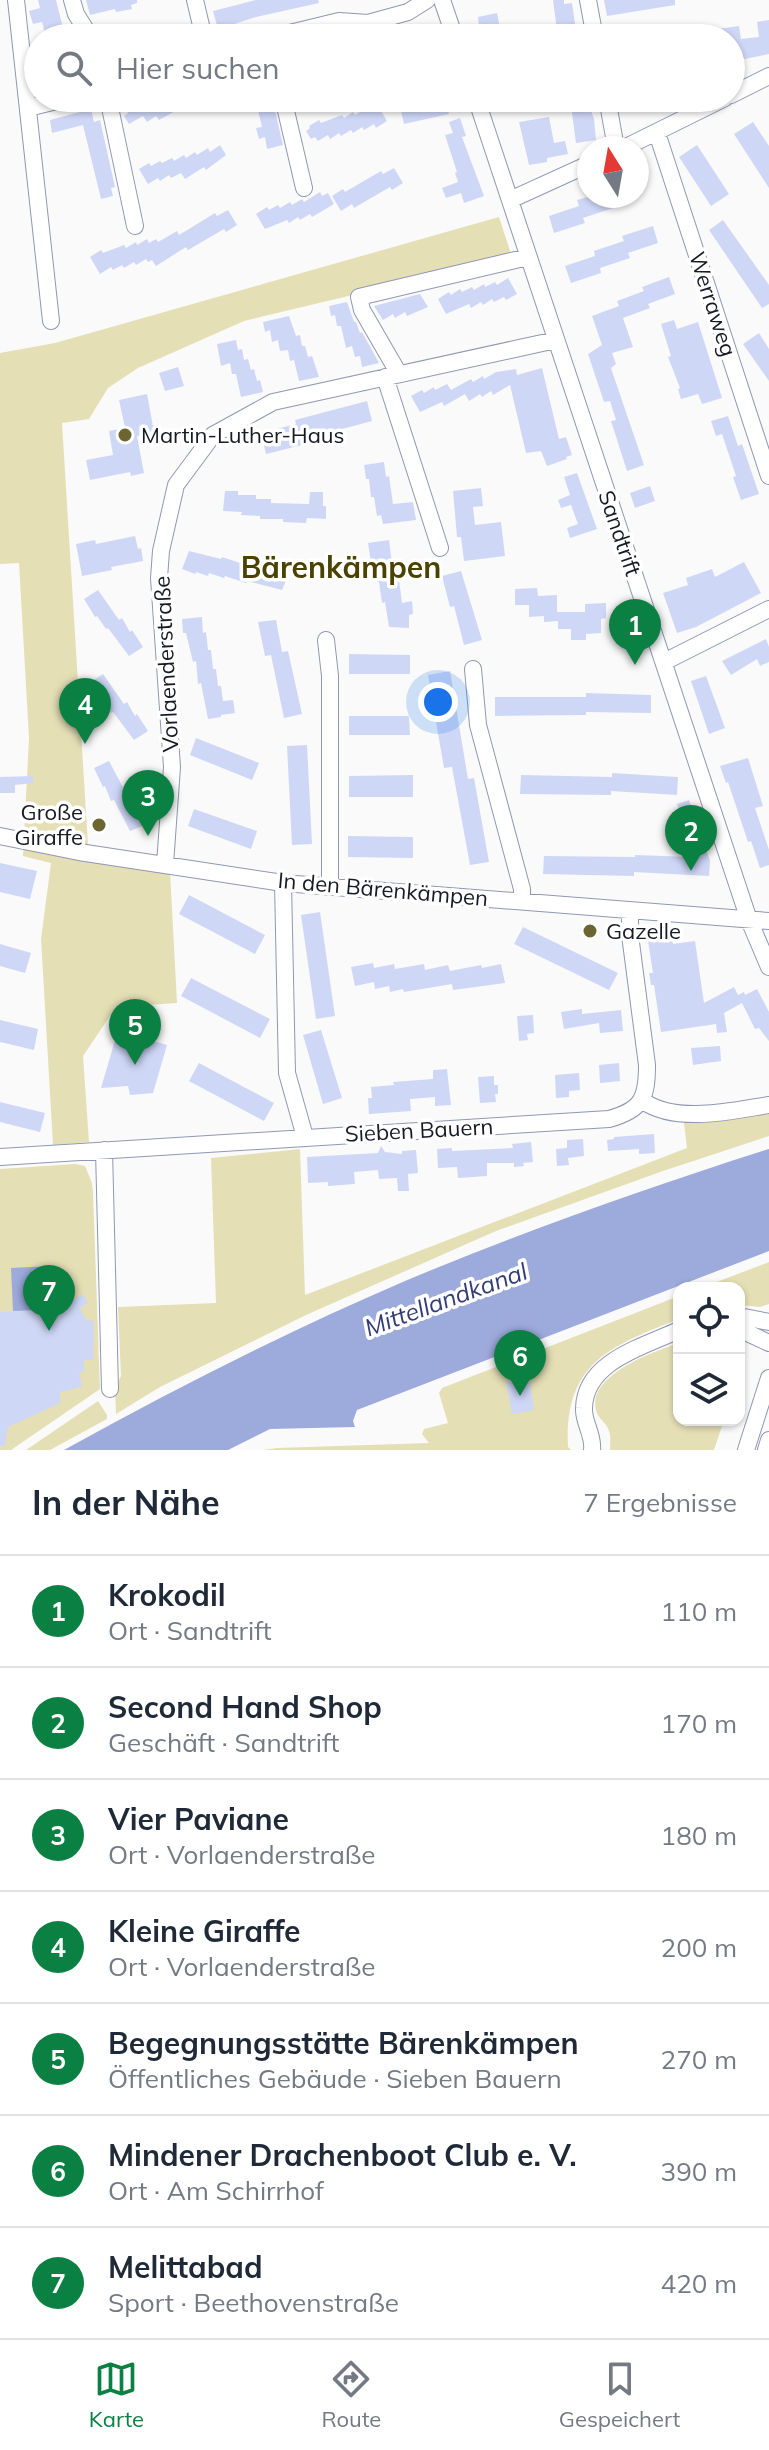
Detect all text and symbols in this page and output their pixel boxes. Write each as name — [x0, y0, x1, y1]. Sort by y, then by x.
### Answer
search box — [24, 24, 745, 112]
icon: search — [52, 46, 96, 90]
text: Hier suchen — [116, 49, 280, 87]
north arrow — [577, 136, 649, 208]
street label: Werraweg — [683, 248, 743, 360]
place label: Martin-Luther-Haus — [141, 421, 344, 449]
marker: Martin-Luther-Haus — [116, 426, 134, 444]
street label: Sandtrift — [592, 487, 648, 580]
district label: Bärenkämpen — [241, 548, 441, 586]
street label: Vorlaenderstraße — [147, 575, 185, 753]
pin: 1 — [609, 599, 661, 665]
pin: 4 — [59, 678, 111, 744]
your location — [418, 682, 458, 722]
pin: 3 — [122, 770, 174, 836]
place label: Große Giraffe — [14, 798, 83, 851]
pin: 2 — [665, 805, 717, 871]
marker: Große Giraffe — [90, 816, 108, 834]
street label: In den Bärenkämpen — [277, 866, 489, 912]
place label: Gazelle — [606, 917, 681, 945]
marker: Gazelle — [581, 922, 599, 940]
pin: 5 — [109, 999, 161, 1065]
street label: Sieben Bauern — [344, 1112, 494, 1148]
water label: Mittellandkanal — [360, 1256, 531, 1342]
pin: 7 — [23, 1265, 75, 1331]
map controls — [673, 1282, 745, 1426]
button: locate — [673, 1282, 745, 1354]
pin: 6 — [494, 1330, 546, 1396]
button: layers — [673, 1354, 745, 1426]
text: In der Nähe — [32, 1481, 220, 1524]
text: 7 Ergebnisse — [583, 1486, 737, 1519]
text: Krokodil — [108, 1576, 226, 1614]
text: 1 — [50, 1595, 66, 1628]
text: 110 m — [661, 1595, 737, 1628]
text: Ort · Sandtrift — [108, 1614, 272, 1647]
text: Second Hand Shop — [108, 1688, 382, 1726]
text: 2 — [50, 1707, 66, 1740]
text: 170 m — [661, 1707, 737, 1740]
text: Geschäft · Sandtrift — [108, 1726, 339, 1759]
text: Vier Paviane — [108, 1800, 289, 1838]
text: 3 — [50, 1819, 66, 1852]
text: 180 m — [661, 1819, 737, 1852]
text: Ort · Vorlaenderstraße — [108, 1838, 375, 1871]
text: Kleine Giraffe — [108, 1912, 301, 1950]
text: 4 — [50, 1931, 66, 1964]
text: 200 m — [661, 1931, 737, 1964]
text: Ort · Vorlaenderstraße — [108, 1950, 375, 1983]
text: Begegnungsstätte Bärenkämpen — [108, 2024, 579, 2062]
text: 5 — [50, 2043, 66, 2076]
text: 270 m — [661, 2043, 737, 2076]
text: Öffentliches Gebäude · Sieben Bauern — [108, 2062, 562, 2095]
text: Mindener Drachenboot Club e. V. — [108, 2136, 577, 2174]
text: 6 — [50, 2155, 66, 2188]
text: 390 m — [661, 2155, 737, 2188]
text: Ort · Am Schirrhof — [108, 2174, 324, 2207]
text: Melittabad — [108, 2248, 263, 2286]
text: 7 — [50, 2267, 66, 2300]
text: 420 m — [661, 2267, 737, 2300]
text: Sport · Beethovenstraße — [108, 2286, 399, 2319]
tab: Karte — [89, 2357, 144, 2433]
tab: Route — [322, 2357, 381, 2433]
tab: Gespeichert — [559, 2357, 680, 2433]

